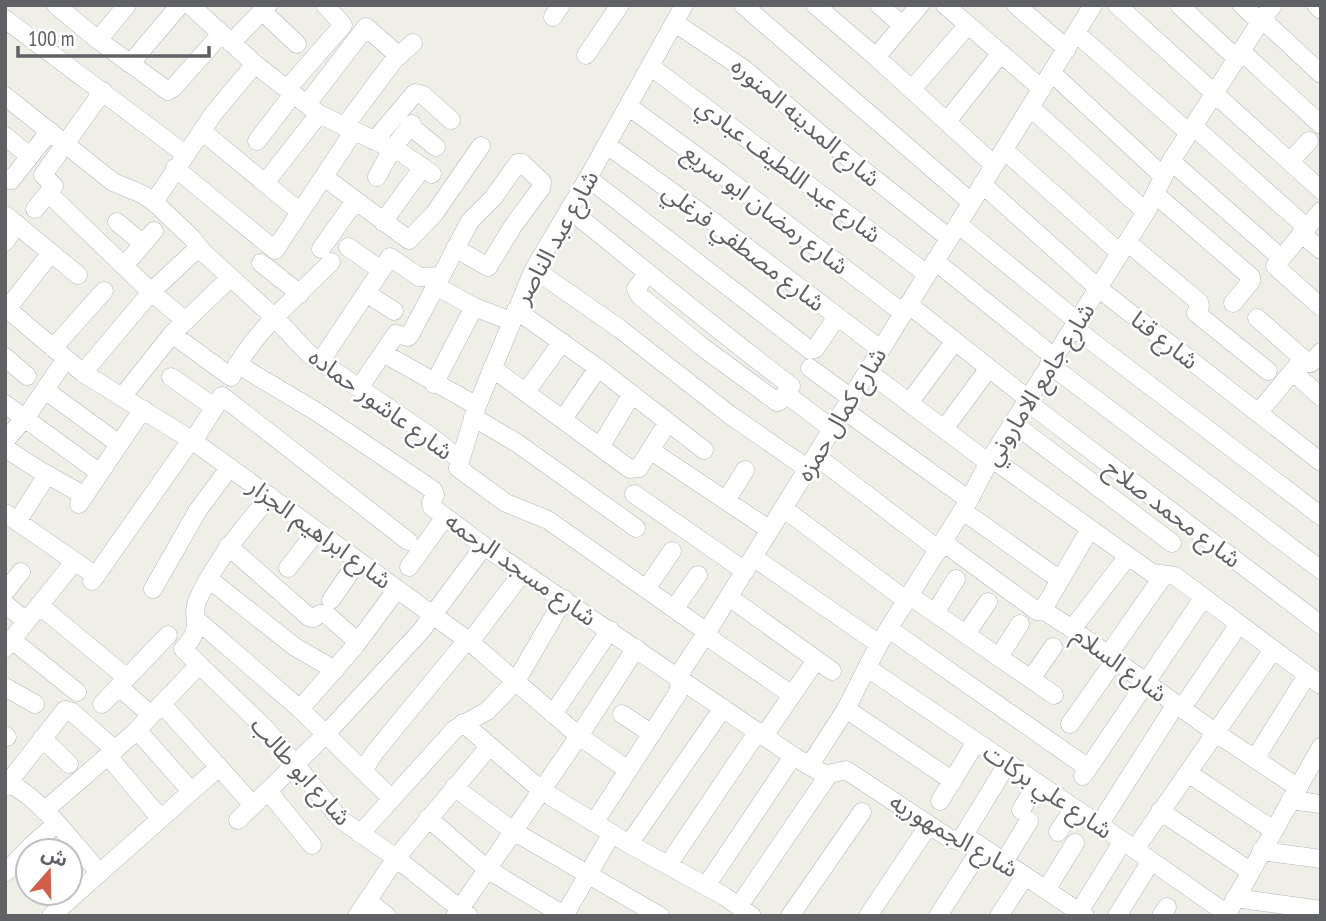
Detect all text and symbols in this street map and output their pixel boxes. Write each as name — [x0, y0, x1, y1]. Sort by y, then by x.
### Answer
scale bar — [18, 14, 208, 58]
text: 100 m — [28, 25, 74, 52]
street label: شارع المدينه المنوره — [724, 50, 887, 195]
street label: شارع عبد اللطيف عبادي — [688, 90, 888, 253]
street label: شارع رمضان ابو سريع — [676, 137, 855, 283]
street label: شارع عبد الناصر — [506, 165, 607, 311]
street label: شارع مصطفي فرغلي — [654, 176, 831, 321]
street label: شارع جامع الاماروني — [976, 297, 1105, 473]
street label: شارع قنا — [1124, 304, 1205, 378]
street label: شارع عاشور حماده — [301, 341, 459, 468]
street label: شارع كمال حمزه — [789, 341, 895, 488]
street label: شارع محمد صلاح — [1097, 452, 1247, 576]
street label: شارع ابراهيم الجزار — [240, 470, 398, 597]
street label: شارع مسجد الرحمه — [438, 505, 603, 634]
street label: شارع السلام — [1065, 619, 1174, 711]
street label: شارع ابو طالب — [242, 710, 358, 833]
street label: شارع علي بركات — [975, 736, 1119, 849]
street label: شارع الجمهوريه — [883, 786, 1024, 886]
north arrow — [14, 837, 84, 907]
text: ش — [38, 840, 71, 872]

